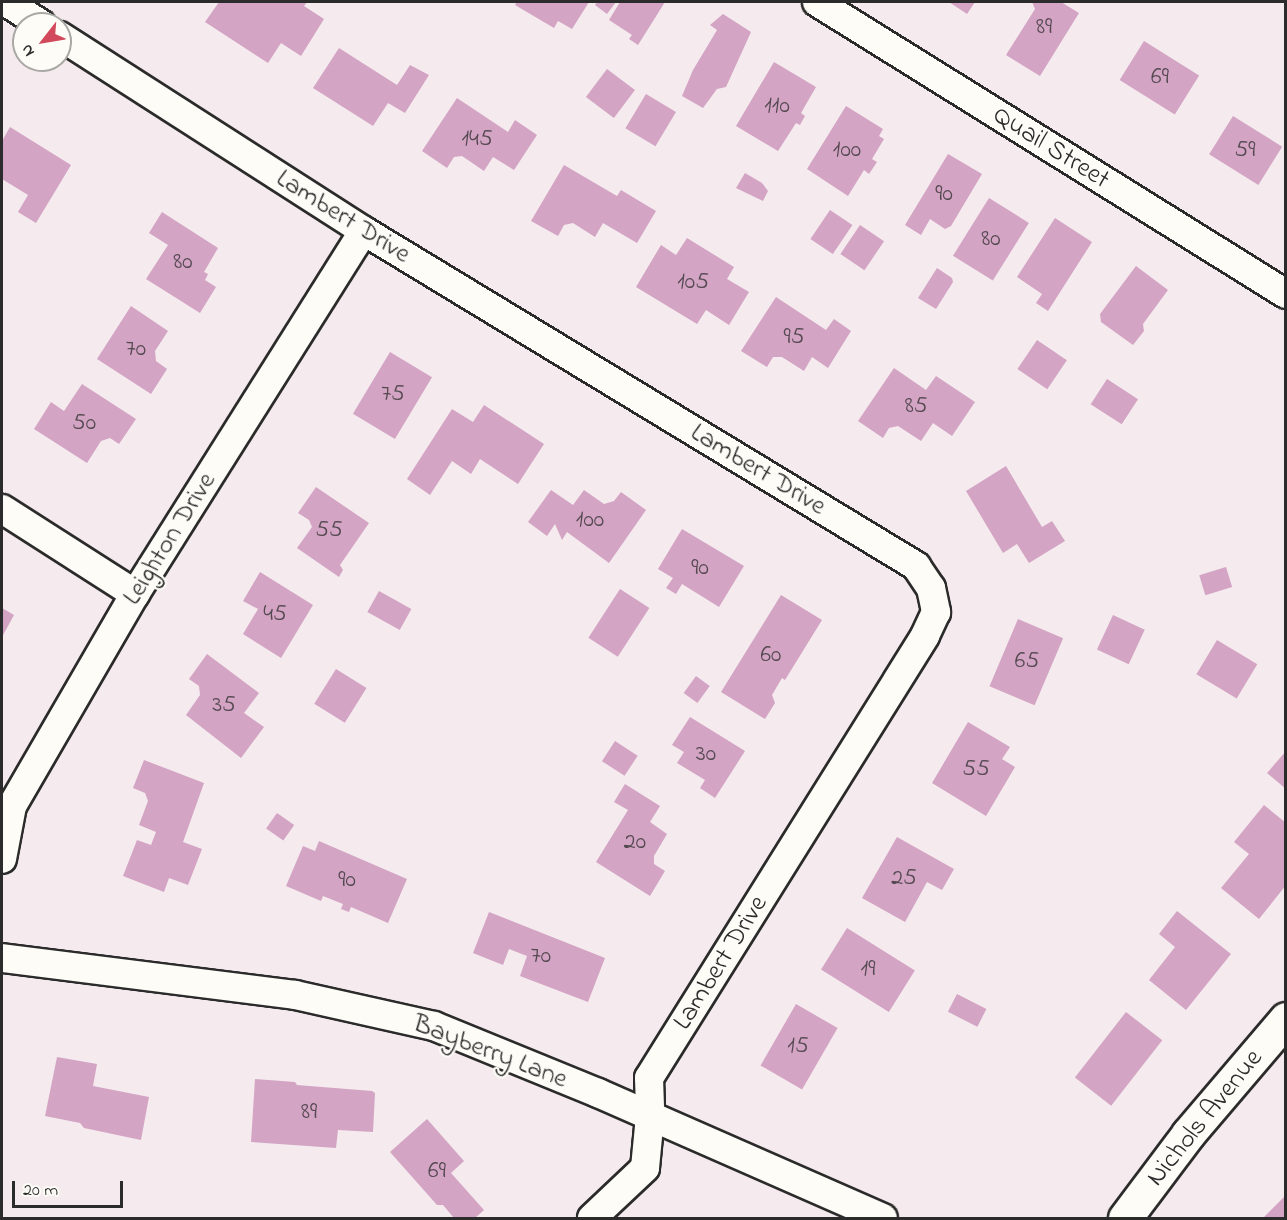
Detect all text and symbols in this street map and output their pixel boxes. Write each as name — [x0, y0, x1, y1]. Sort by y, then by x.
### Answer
north arrow — [12, 12, 72, 72]
house number: 89 — [1036, 14, 1052, 42]
text: N — [15, 39, 41, 61]
house number: 69 — [1151, 64, 1169, 92]
house number: 110 — [764, 93, 790, 121]
street label: Quail Street — [987, 99, 1115, 197]
house number: 145 — [461, 126, 493, 154]
house number: 100 — [833, 137, 861, 165]
house number: 59 — [1235, 137, 1255, 165]
street label: Lambert Drive — [270, 163, 416, 271]
house number: 90 — [935, 181, 953, 209]
house number: 80 — [981, 226, 1001, 254]
house number: 80 — [173, 249, 193, 277]
house number: 105 — [677, 269, 709, 297]
house number: 95 — [784, 324, 804, 352]
house number: 70 — [126, 336, 146, 364]
house number: 75 — [381, 381, 405, 409]
house number: 85 — [905, 393, 927, 421]
house number: 50 — [72, 410, 96, 438]
street label: Lambert Drive — [684, 417, 832, 523]
street label: Leighton Drive — [116, 467, 224, 611]
house number: 100 — [576, 507, 604, 535]
house number: 55 — [315, 517, 343, 545]
house number: 90 — [691, 555, 709, 583]
house number: 45 — [263, 601, 287, 629]
house number: 60 — [761, 642, 781, 670]
house number: 65 — [1015, 648, 1039, 676]
house number: 35 — [212, 692, 236, 720]
house number: 30 — [696, 741, 716, 769]
house number: 55 — [962, 756, 990, 784]
house number: 20 — [624, 829, 646, 857]
house number: 25 — [891, 865, 917, 893]
house number: 90 — [338, 867, 356, 895]
street label: Lambert Drive — [667, 890, 775, 1036]
house number: 70 — [531, 943, 551, 971]
house number: 19 — [861, 956, 875, 984]
street label: Bayberry Lane — [408, 1008, 572, 1096]
house number: 15 — [787, 1033, 809, 1061]
street label: Nichols Avenue — [1140, 1043, 1270, 1193]
house number: 89 — [301, 1099, 317, 1127]
house number: 69 — [428, 1158, 446, 1186]
scale bar — [15, 1169, 126, 1207]
text: 20 m — [23, 1178, 58, 1204]

